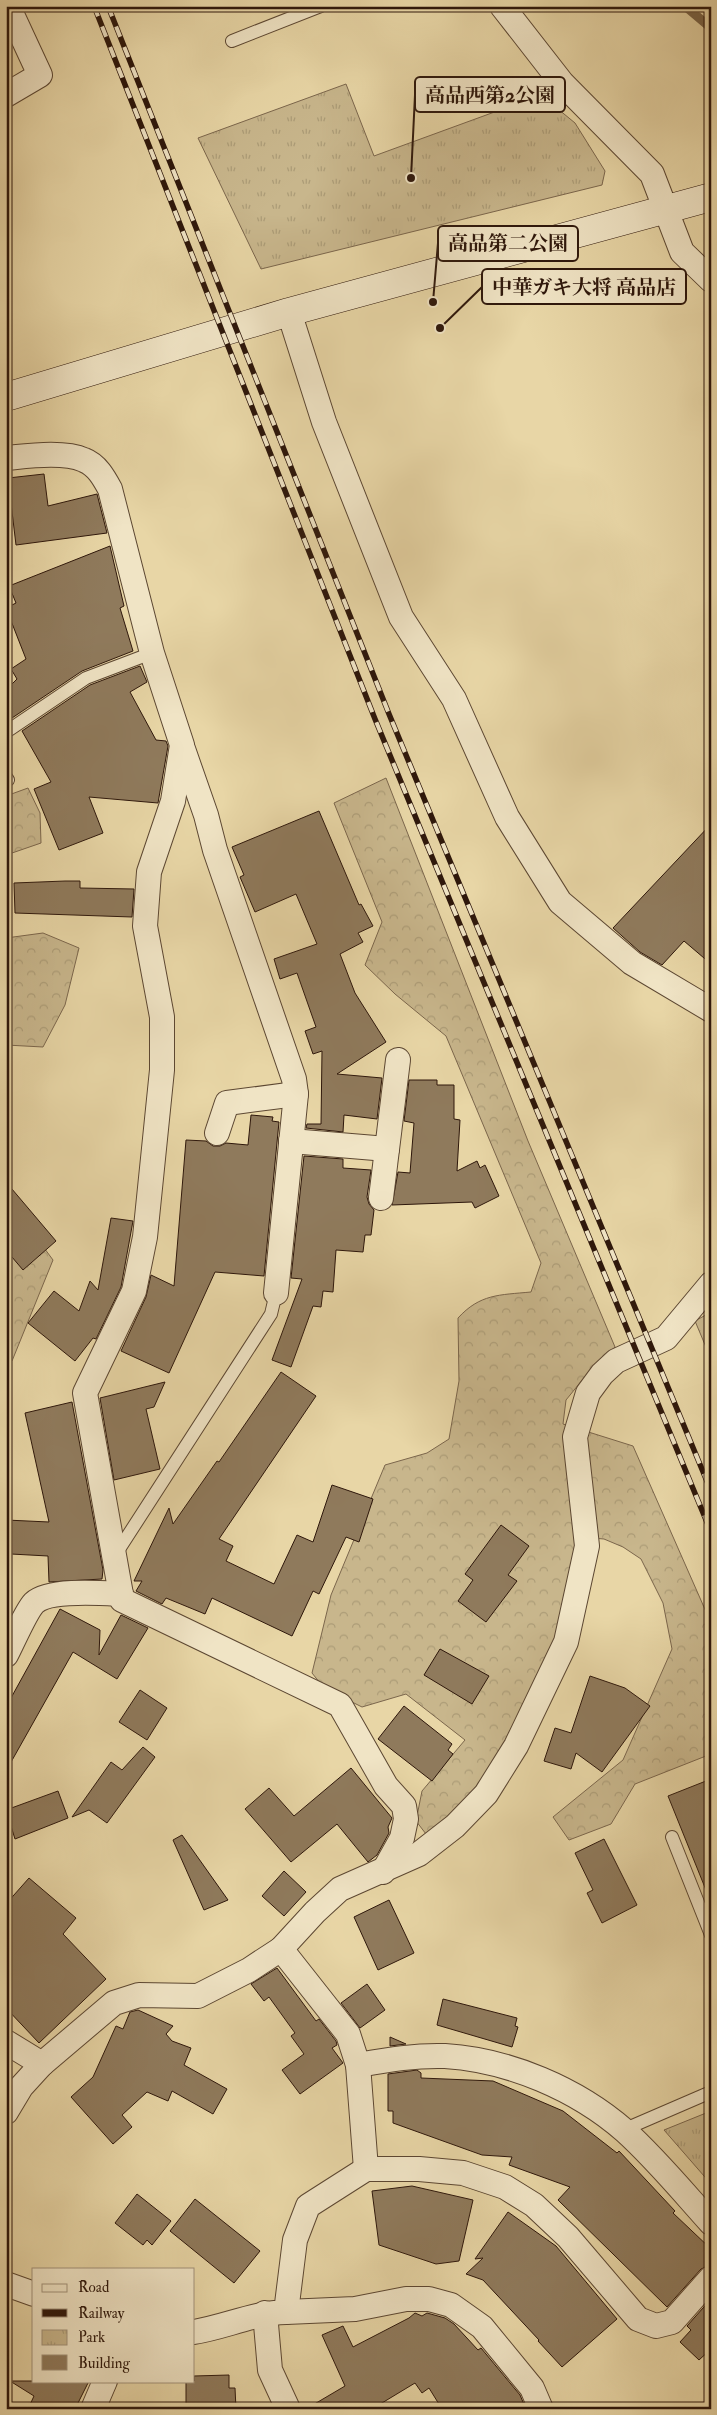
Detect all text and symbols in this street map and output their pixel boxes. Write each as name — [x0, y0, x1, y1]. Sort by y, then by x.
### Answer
callout: 高品西第2公園 — [415, 77, 565, 112]
text: 高品西第2公園 — [425, 83, 555, 108]
callout: 高品第二公園 — [438, 226, 578, 261]
text: 高品第二公園 — [448, 231, 568, 256]
callout: 中華ガキ大将 高品店 — [482, 269, 686, 304]
text: 中華ガキ大将 高品店 — [492, 275, 676, 300]
legend — [32, 2268, 195, 2382]
text: Road — [78, 2278, 110, 2297]
text: Railway — [78, 2304, 125, 2323]
text: Park — [78, 2328, 105, 2347]
text: Building — [78, 2354, 130, 2373]

